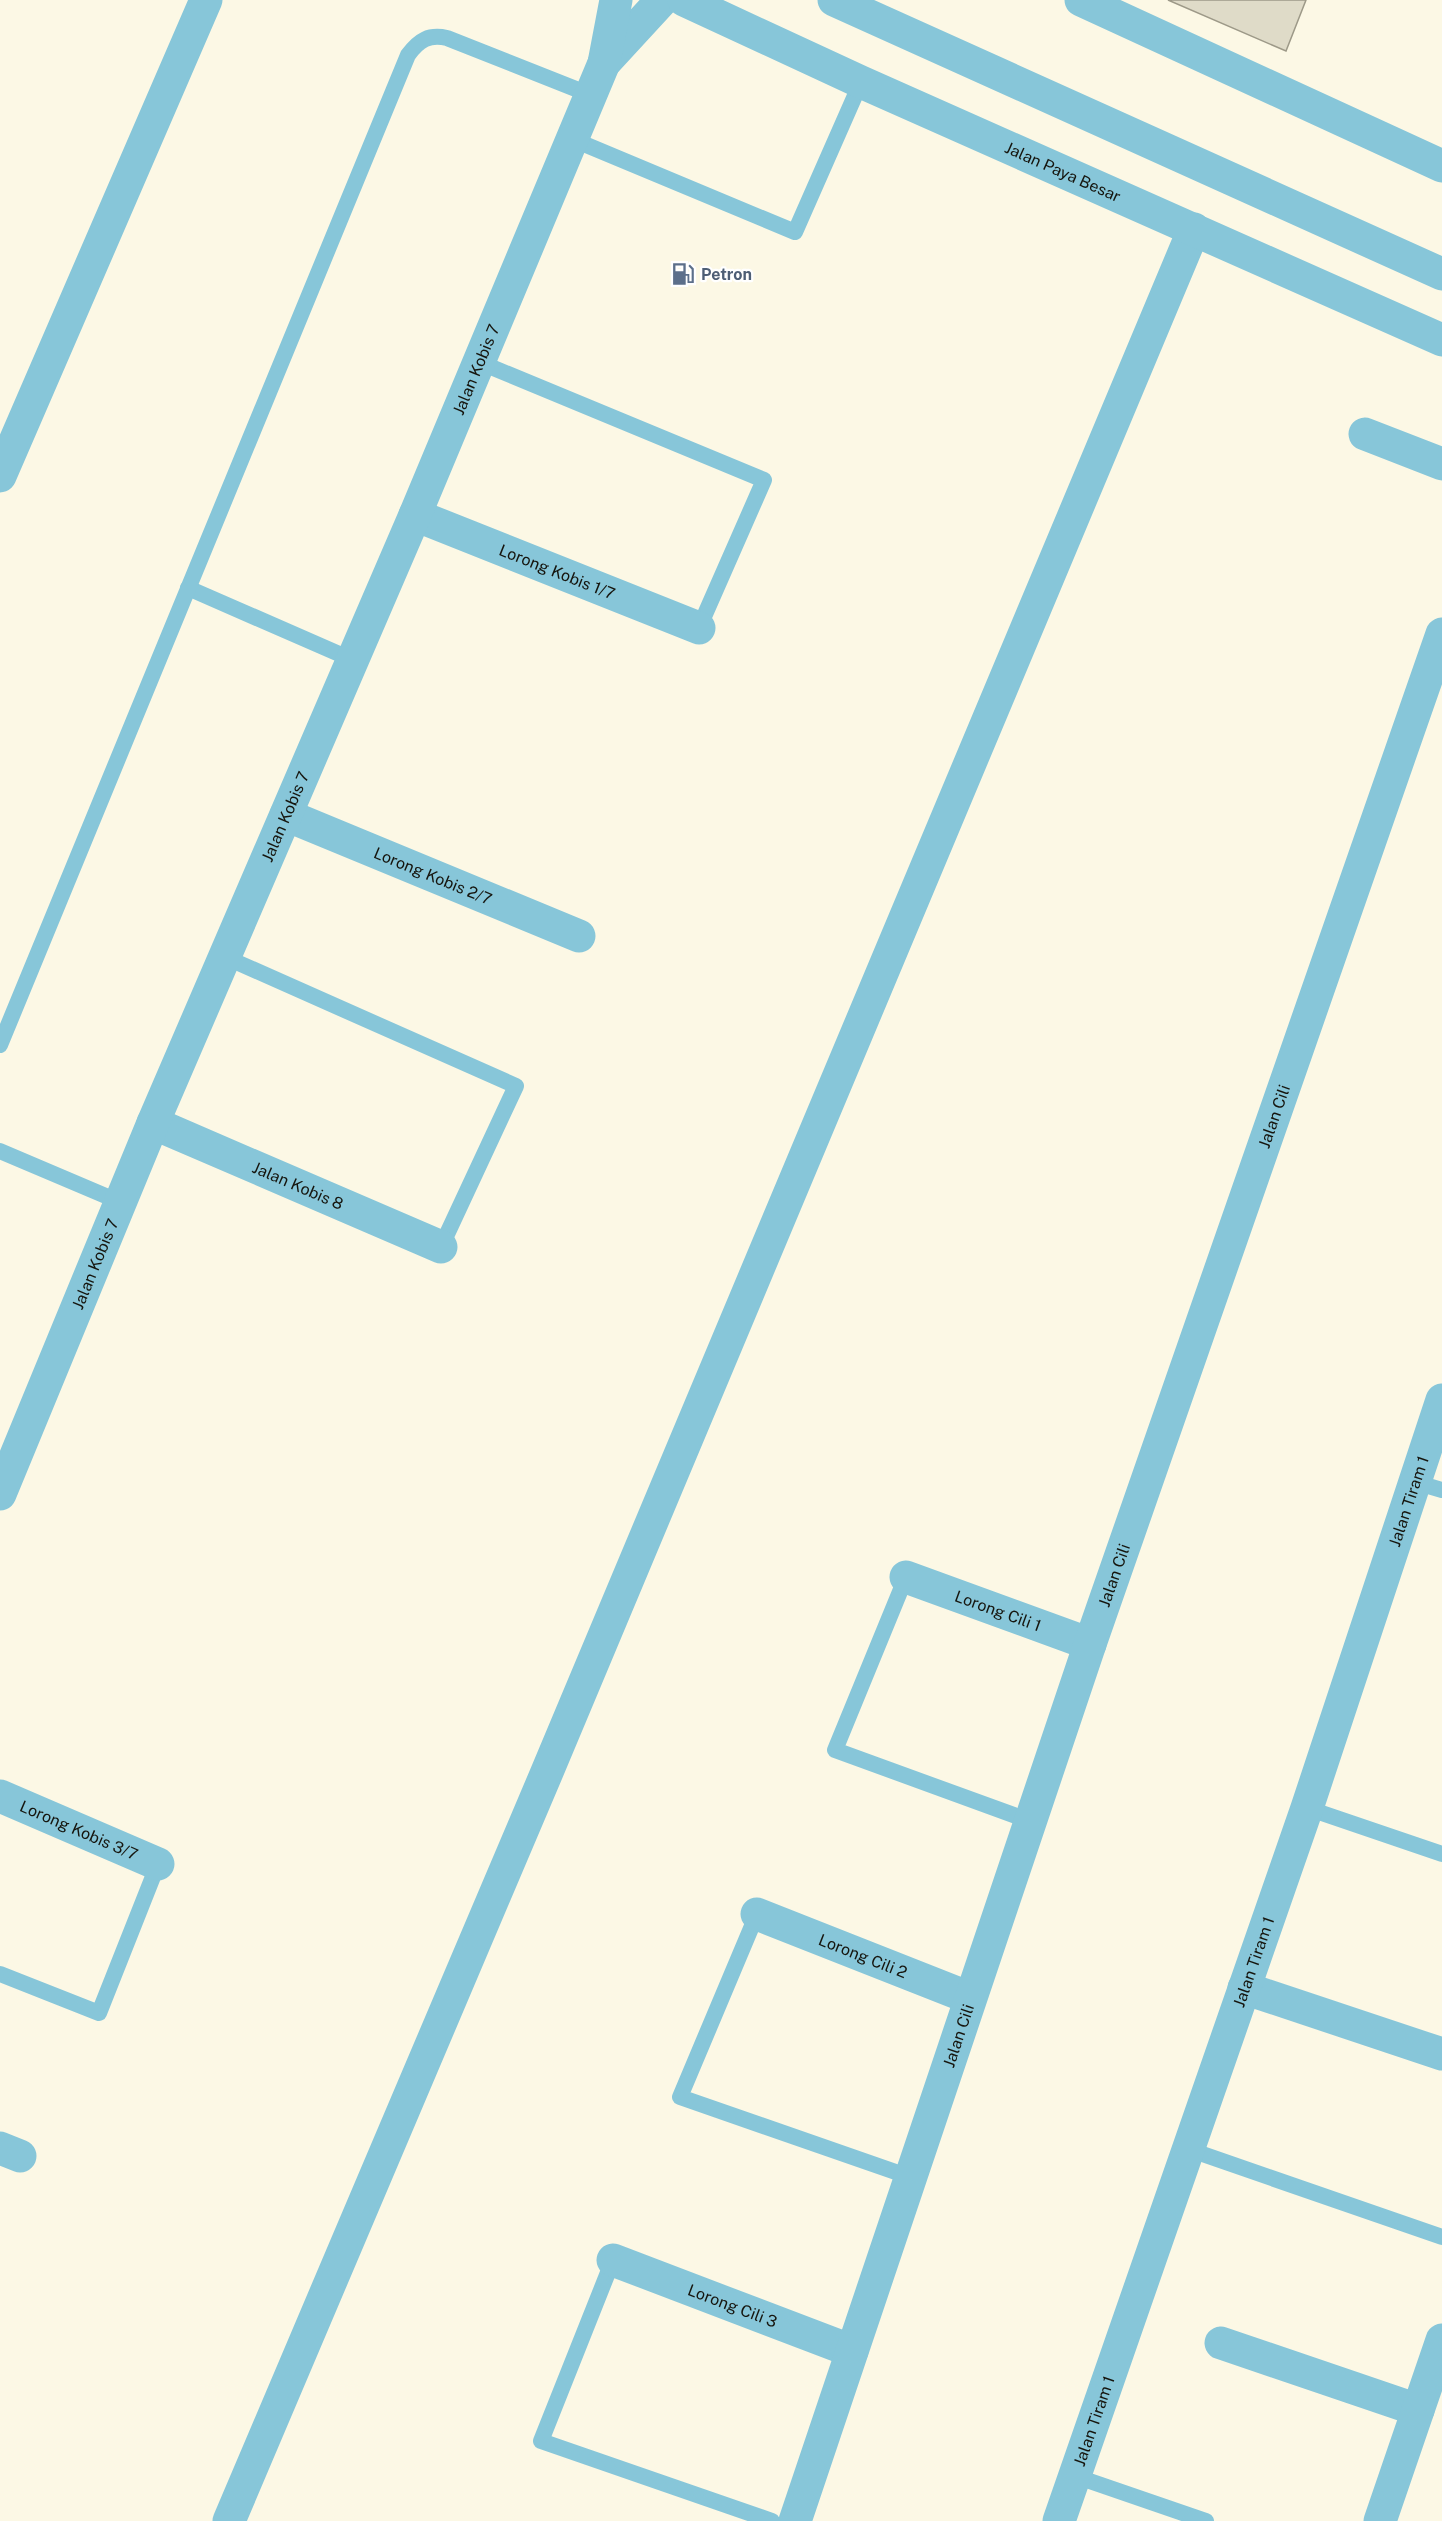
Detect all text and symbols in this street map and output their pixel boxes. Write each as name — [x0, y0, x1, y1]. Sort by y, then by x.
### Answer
street label: Jalan Paya Besar — [1002, 138, 1124, 206]
fuel station icon: Petron — [670, 261, 696, 287]
place label: Petron — [701, 265, 752, 284]
street label: Jalan Kobis 7 — [449, 322, 504, 418]
street label: Lorong Kobis 1/7 — [496, 540, 618, 604]
street label: Jalan Kobis 7 — [258, 769, 313, 865]
street label: Lorong Kobis 2/7 — [371, 843, 495, 909]
street label: Jalan Cili — [1255, 1082, 1294, 1151]
street label: Jalan Kobis 8 — [250, 1158, 346, 1214]
street label: Jalan Kobis 7 — [68, 1216, 123, 1312]
street label: Jalan Tiram 1 — [1385, 1454, 1433, 1549]
street label: Jalan Cili — [1095, 1541, 1134, 1610]
street label: Lorong Cili 1 — [952, 1587, 1044, 1635]
street label: Lorong Kobis 3/7 — [17, 1797, 141, 1864]
street label: Jalan Tiram 1 — [1229, 1914, 1278, 2010]
street label: Lorong Cili 2 — [816, 1930, 910, 1982]
street label: Jalan Cili — [939, 2002, 978, 2070]
street label: Lorong Cili 3 — [685, 2280, 780, 2332]
street label: Jalan Tiram 1 — [1070, 2373, 1119, 2469]

